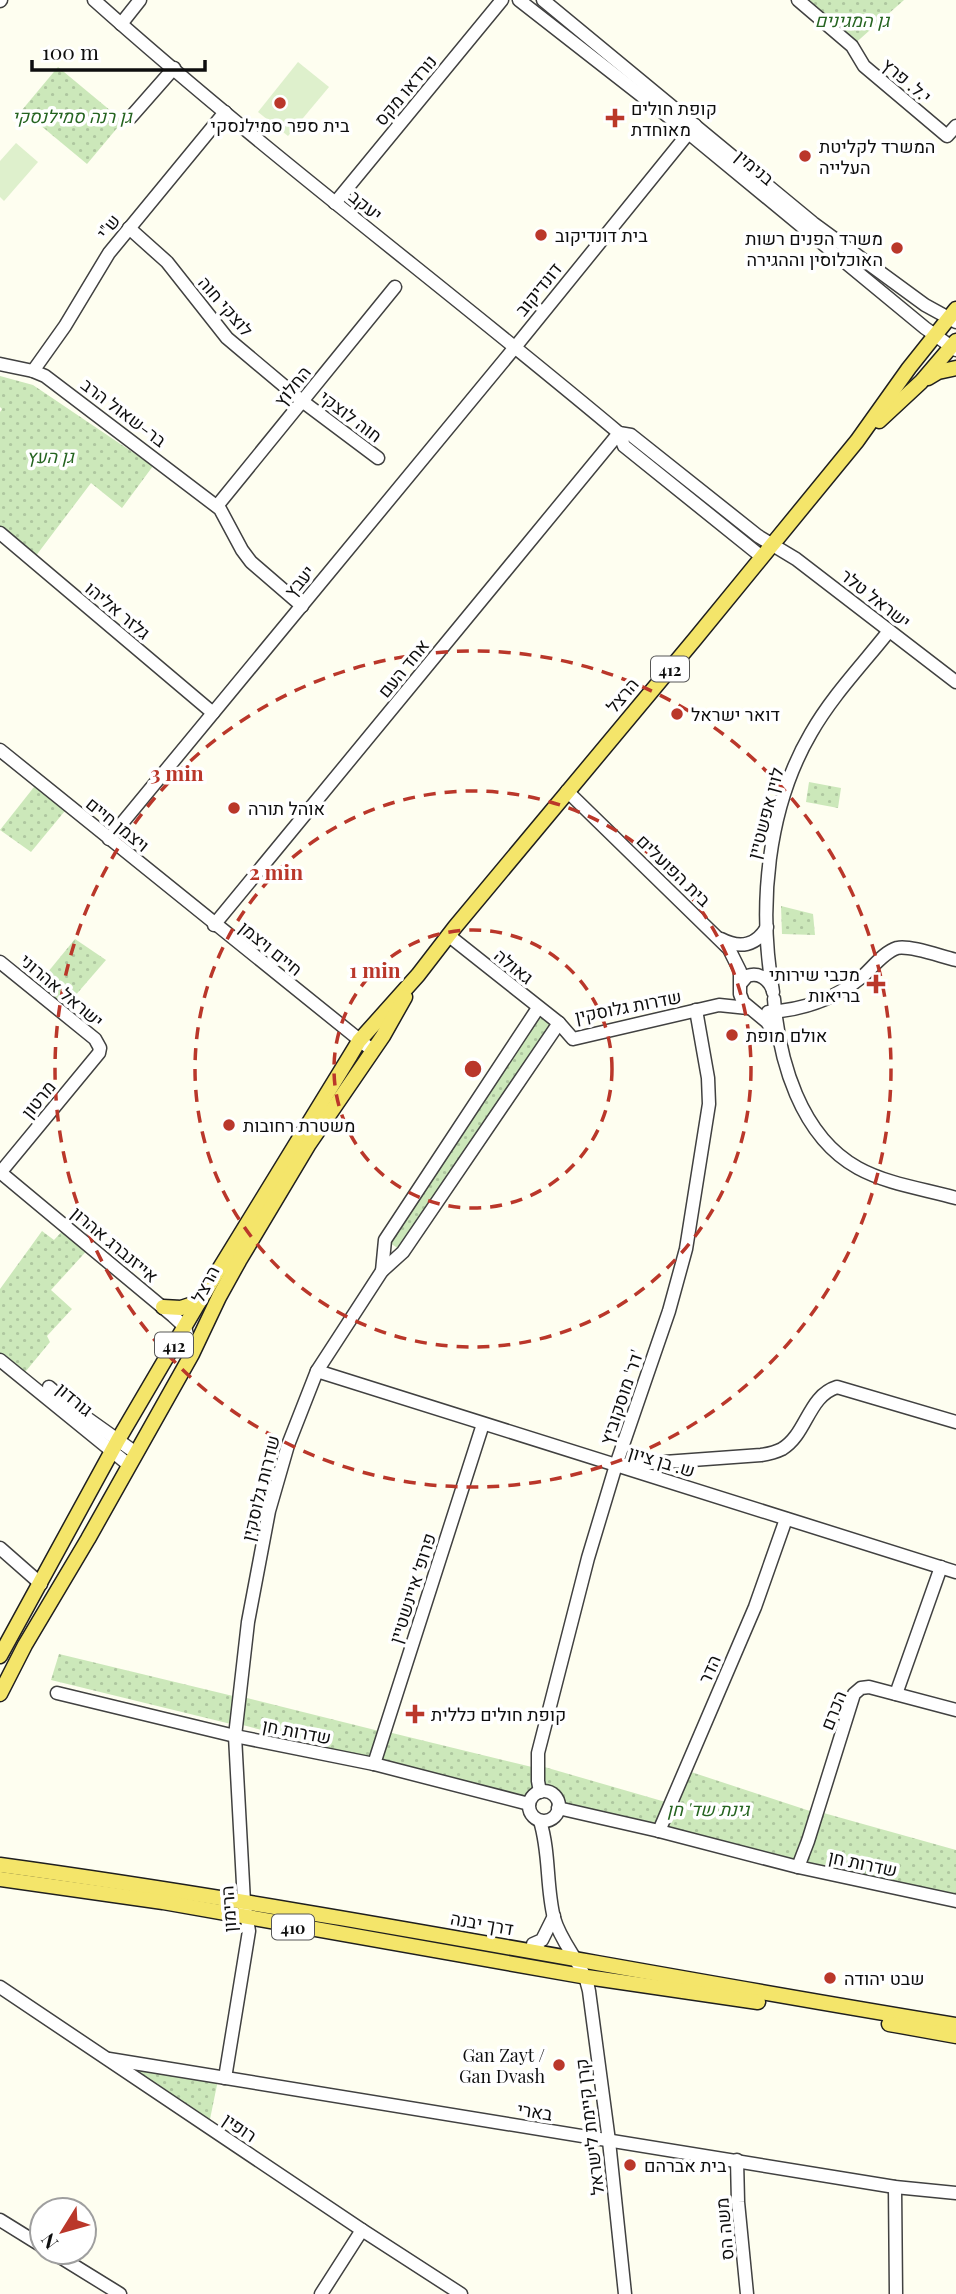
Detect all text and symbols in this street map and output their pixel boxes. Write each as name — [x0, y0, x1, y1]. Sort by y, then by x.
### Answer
park label: גן המגינים — [815, 8, 890, 32]
scale bar — [32, 28, 205, 72]
text: 100 m — [42, 37, 99, 65]
street label: נורדאו מקס — [368, 50, 442, 130]
street label: י.ל. פרץ — [877, 52, 937, 108]
marker: בית ספר סמילנסקי — [272, 95, 288, 111]
place label: קופת חולים מאוחדת — [631, 96, 717, 141]
park label: גן רנה סמילנסקי — [12, 104, 133, 128]
marker: קופת חולים מאוחדת — [605, 108, 625, 128]
place label: בית ספר סמילנסקי — [211, 113, 350, 137]
place label: המשרד לקליטת העלייה — [819, 134, 935, 179]
street label: בנימין — [731, 144, 780, 190]
marker: המשרד לקליטת העלייה — [797, 148, 813, 164]
street label: יעקב — [344, 184, 388, 226]
street label: ש"י — [91, 209, 125, 243]
place label: בית דונדיקוב — [555, 223, 648, 247]
place label: משרד הפנים רשות האוכלוסין וההגירה — [745, 226, 883, 271]
marker: בית דונדיקוב — [533, 227, 549, 243]
marker: משרד הפנים רשות האוכלוסין וההגירה — [889, 240, 905, 256]
street label: דונדיקוב — [509, 257, 567, 321]
street label: לוצקי חוה — [193, 271, 259, 341]
street label: החלוץ — [268, 361, 316, 411]
street label: בר-שאול הרב — [76, 372, 172, 452]
street label: חוה לוצקי — [315, 385, 387, 447]
park label: גן העץ — [26, 444, 75, 468]
street label: יעבץ — [279, 560, 319, 602]
street label: ישראל טלר — [836, 563, 916, 633]
street label: גלזר אליהו — [80, 576, 156, 644]
street label: אחד העם — [372, 634, 434, 702]
road number: 412 — [651, 656, 689, 682]
street label: הרצל — [600, 673, 644, 717]
place label: דואר ישראל — [691, 702, 780, 726]
marker: דואר ישראל — [669, 706, 685, 722]
text: 3 min — [150, 758, 204, 786]
street label: לוין אפשטיין — [741, 765, 789, 861]
street label: ויצמן חיים — [81, 791, 155, 857]
place label: אוהל תורה — [248, 796, 325, 820]
marker: אוהל תורה — [226, 800, 242, 816]
street label: בית הפועלים — [632, 829, 717, 912]
text: 2 min — [249, 857, 303, 885]
street label: חיים ויצמן — [234, 915, 308, 981]
street label: גאולה — [489, 943, 539, 989]
street label: ישראל אהרוני — [15, 948, 109, 1032]
text: 1 min — [349, 955, 401, 983]
place label: מכבי שירותי בריאות — [769, 962, 861, 1007]
marker: מכבי שירותי בריאות — [866, 974, 886, 994]
street label: שדרות גלוסקין — [573, 984, 683, 1028]
place label: אולם מופת — [746, 1023, 827, 1047]
marker: אולם מופת — [724, 1027, 740, 1043]
centre of rings — [461, 1057, 485, 1081]
street label: מרטון — [16, 1075, 60, 1123]
place label: משטרת רחובות — [243, 1113, 355, 1137]
marker: משטרת רחובות — [221, 1117, 237, 1133]
street label: אייזנברג אהרון — [66, 1201, 164, 1287]
street label: הרצל — [186, 1261, 224, 1307]
road number: 412 — [155, 1332, 193, 1358]
street label: דר' מוסקוביץ' — [594, 1346, 648, 1448]
street label: גורדון — [52, 1377, 98, 1421]
street label: שדרות גלוסקין — [235, 1433, 285, 1543]
street label: ש. בן ציון — [626, 1440, 698, 1482]
street label: פרופ׳ איינשטיין — [383, 1530, 441, 1646]
street label: הדר — [692, 1651, 726, 1687]
street label: הכרם — [814, 1687, 852, 1733]
place label: קופת חולים כללית — [431, 1702, 566, 1726]
marker: קופת חולים כללית — [405, 1704, 425, 1724]
street label: שדרות חן — [261, 1713, 333, 1749]
park label: גינת שד' חן — [667, 1797, 750, 1821]
street label: שדרות חן — [826, 1844, 900, 1882]
street label: הרימון — [214, 1885, 242, 1933]
street label: דרך יבנה — [449, 1906, 515, 1940]
road number: 410 — [272, 1914, 314, 1940]
place label: שבט יהודה — [844, 1966, 925, 1990]
marker: שבט יהודה — [822, 1970, 838, 1986]
place label: Gan Zayt / Gan Dvash — [459, 2043, 545, 2088]
marker: Gan Zayt / Gan Dvash — [551, 2057, 567, 2073]
street label: קרן קיימת לישראל — [569, 2057, 609, 2197]
street label: בארי — [516, 2096, 555, 2126]
street label: רופין — [218, 2107, 262, 2147]
place label: בית אברהם — [644, 2153, 727, 2177]
marker: בית אברהם — [622, 2157, 638, 2173]
north arrow — [28, 2196, 98, 2266]
street label: משה הס — [709, 2197, 739, 2261]
text: N — [34, 2228, 63, 2255]

